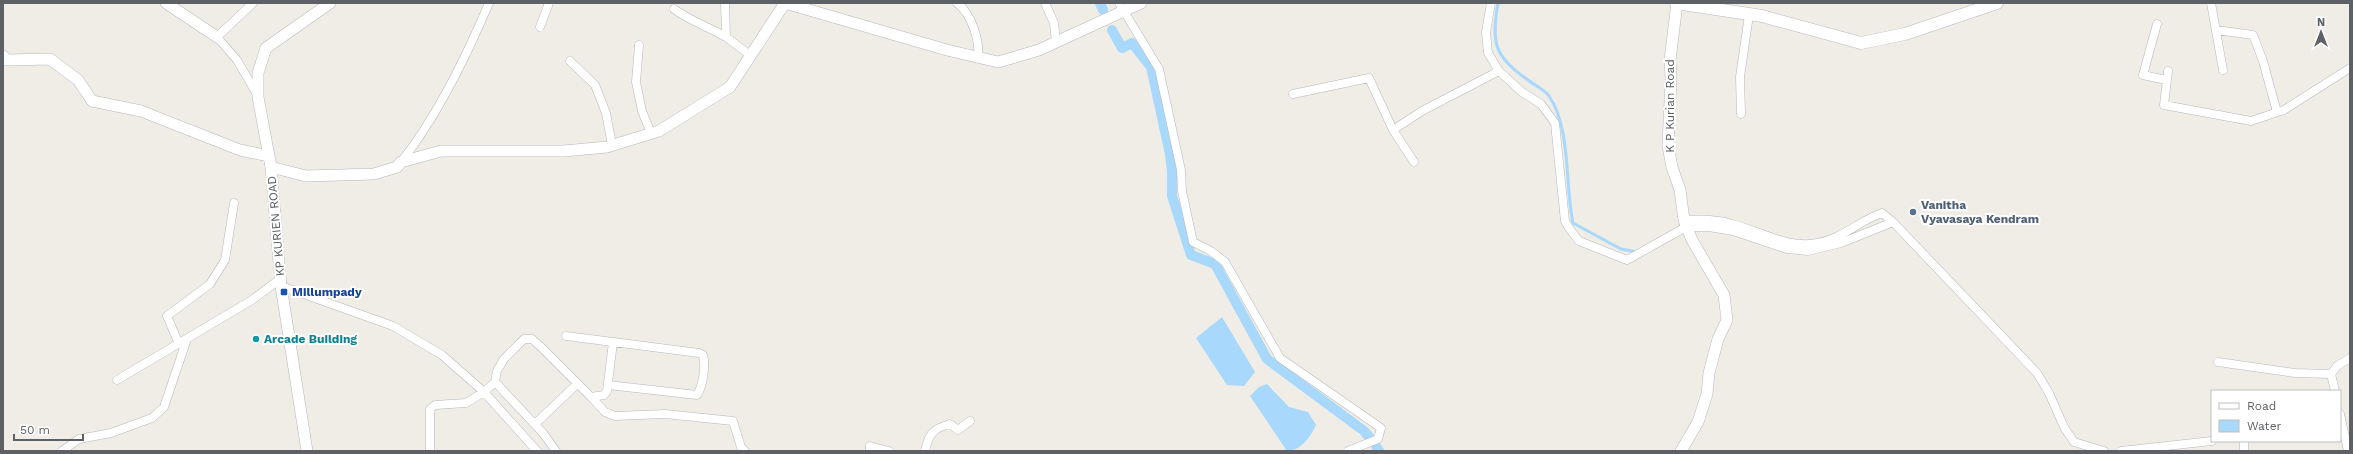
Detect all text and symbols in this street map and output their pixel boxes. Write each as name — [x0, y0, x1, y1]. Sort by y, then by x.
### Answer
north arrow — [2301, 12, 2341, 52]
text: N — [2317, 16, 2325, 29]
street label: K P Kurian Road — [1663, 59, 1677, 153]
street label: KP KURIEN ROAD — [265, 175, 287, 277]
place label: Vanitha Vyavasaya Kendram — [1921, 198, 2039, 226]
marker: Vanitha Vyavasaya Kendram — [1908, 207, 1918, 217]
place label: Millumpady — [292, 285, 362, 299]
marker: Millumpady — [279, 287, 289, 297]
place label: Arcade Building — [264, 332, 357, 346]
marker: Arcade Building — [251, 334, 261, 344]
legend — [2211, 390, 2341, 442]
text: Road — [2247, 399, 2276, 413]
scale bar — [14, 416, 83, 442]
text: Water — [2247, 419, 2282, 433]
text: 50 m — [20, 423, 50, 437]

